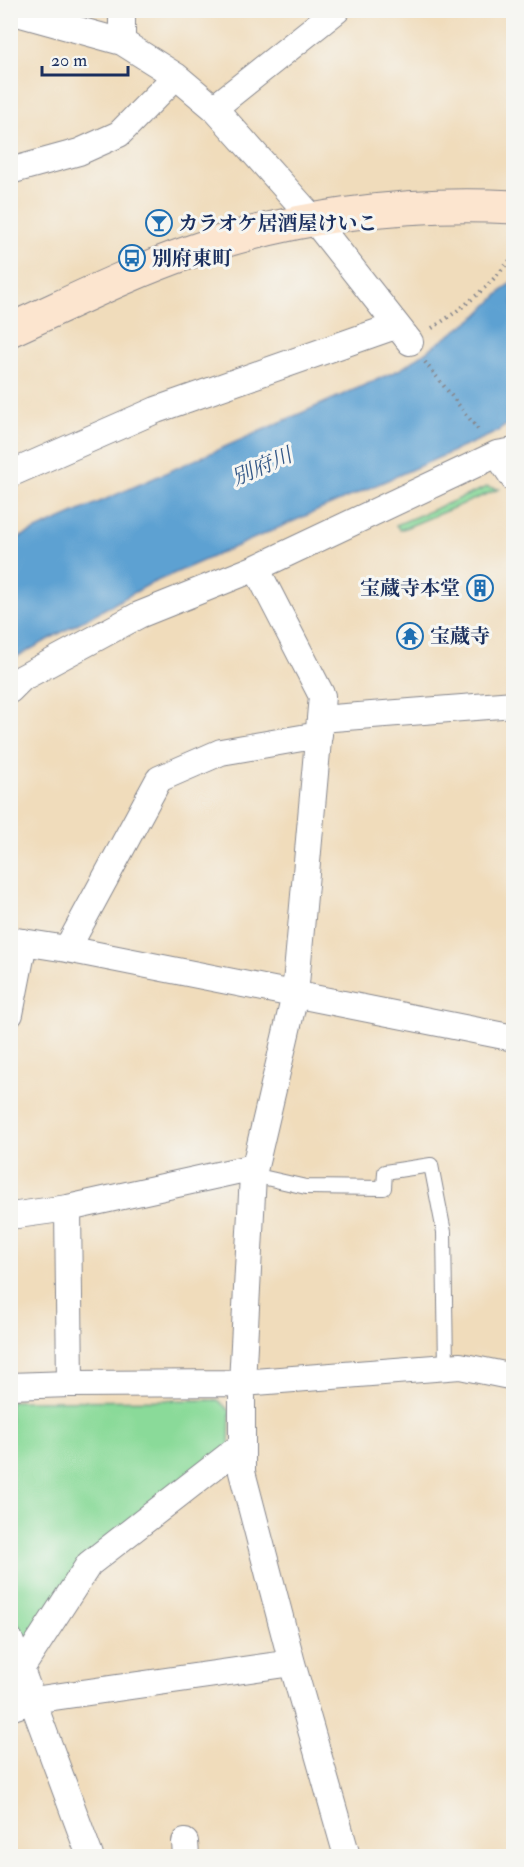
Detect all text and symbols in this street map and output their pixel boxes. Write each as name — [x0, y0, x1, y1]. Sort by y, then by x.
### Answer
scale bar — [42, 39, 128, 77]
text: 20 m — [51, 49, 87, 72]
bar icon: カラオケ居酒屋けいこ — [144, 208, 174, 238]
place label: カラオケ居酒屋けいこ — [178, 211, 378, 236]
bus stop icon: 別府東町 — [117, 243, 147, 273]
place label: 別府東町 — [152, 246, 233, 271]
water label: 別府川 — [228, 441, 298, 492]
building icon: 宝蔵寺本堂 — [465, 573, 495, 603]
place label: 宝蔵寺本堂 — [360, 576, 460, 601]
temple icon: 宝蔵寺 — [395, 621, 425, 651]
place label: 宝蔵寺 — [430, 624, 490, 649]

